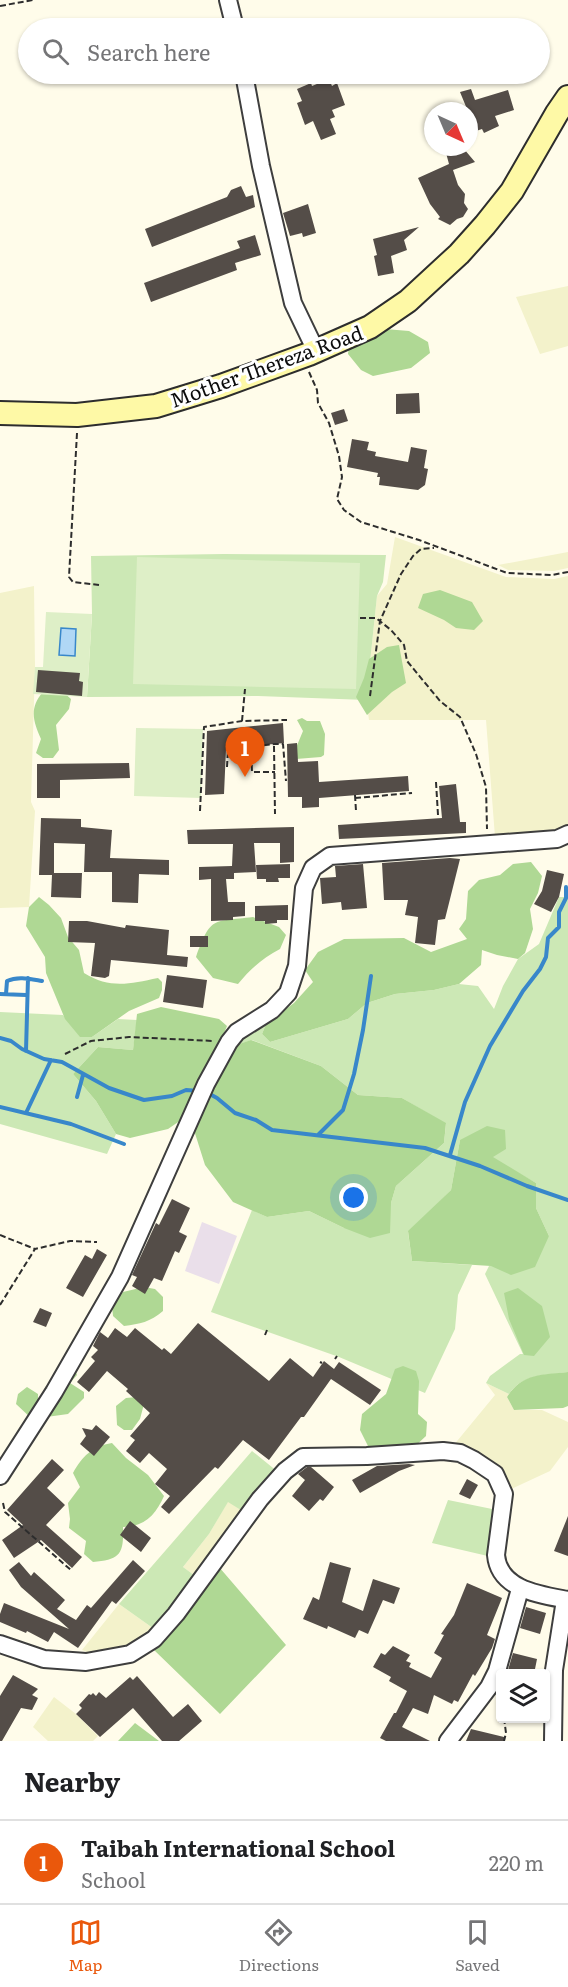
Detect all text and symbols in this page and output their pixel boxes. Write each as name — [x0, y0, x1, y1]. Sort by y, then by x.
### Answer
search box — [18, 18, 550, 84]
icon: search — [39, 35, 72, 68]
text: Search here — [87, 35, 210, 68]
north arrow — [424, 102, 478, 156]
street label: Mother Thereza Road — [165, 316, 367, 414]
pin: 1 — [226, 728, 264, 777]
your location — [339, 1183, 368, 1212]
map controls — [496, 1669, 550, 1723]
button: layers — [496, 1669, 550, 1723]
text: Nearby — [24, 1761, 120, 1800]
text: Taibah International School — [81, 1831, 395, 1864]
text: 1 — [39, 1847, 48, 1877]
text: 220 m — [489, 1847, 544, 1877]
text: School — [81, 1864, 146, 1894]
tab: Map — [68, 1916, 102, 1976]
tab: Directions — [239, 1916, 319, 1976]
tab: Saved — [455, 1916, 500, 1976]

